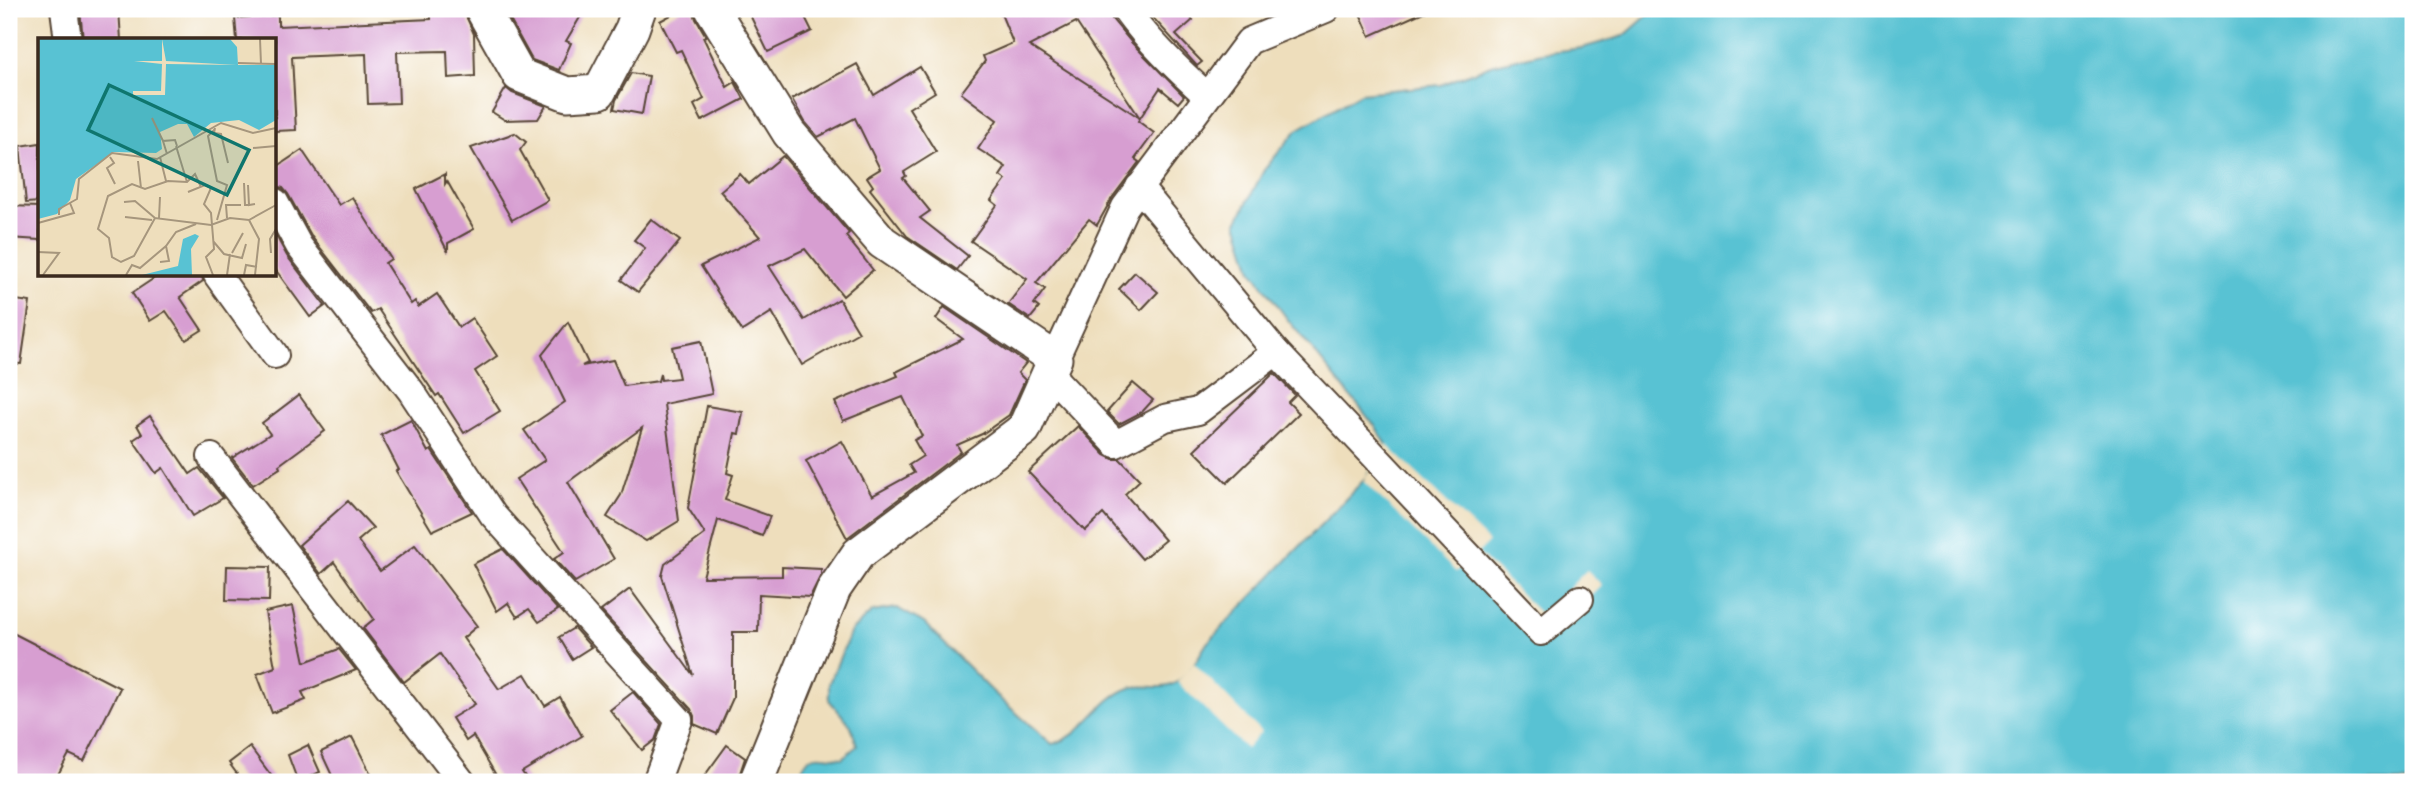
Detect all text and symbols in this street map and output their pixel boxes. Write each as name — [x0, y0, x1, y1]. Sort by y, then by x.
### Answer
inset map — [38, 38, 276, 276]

